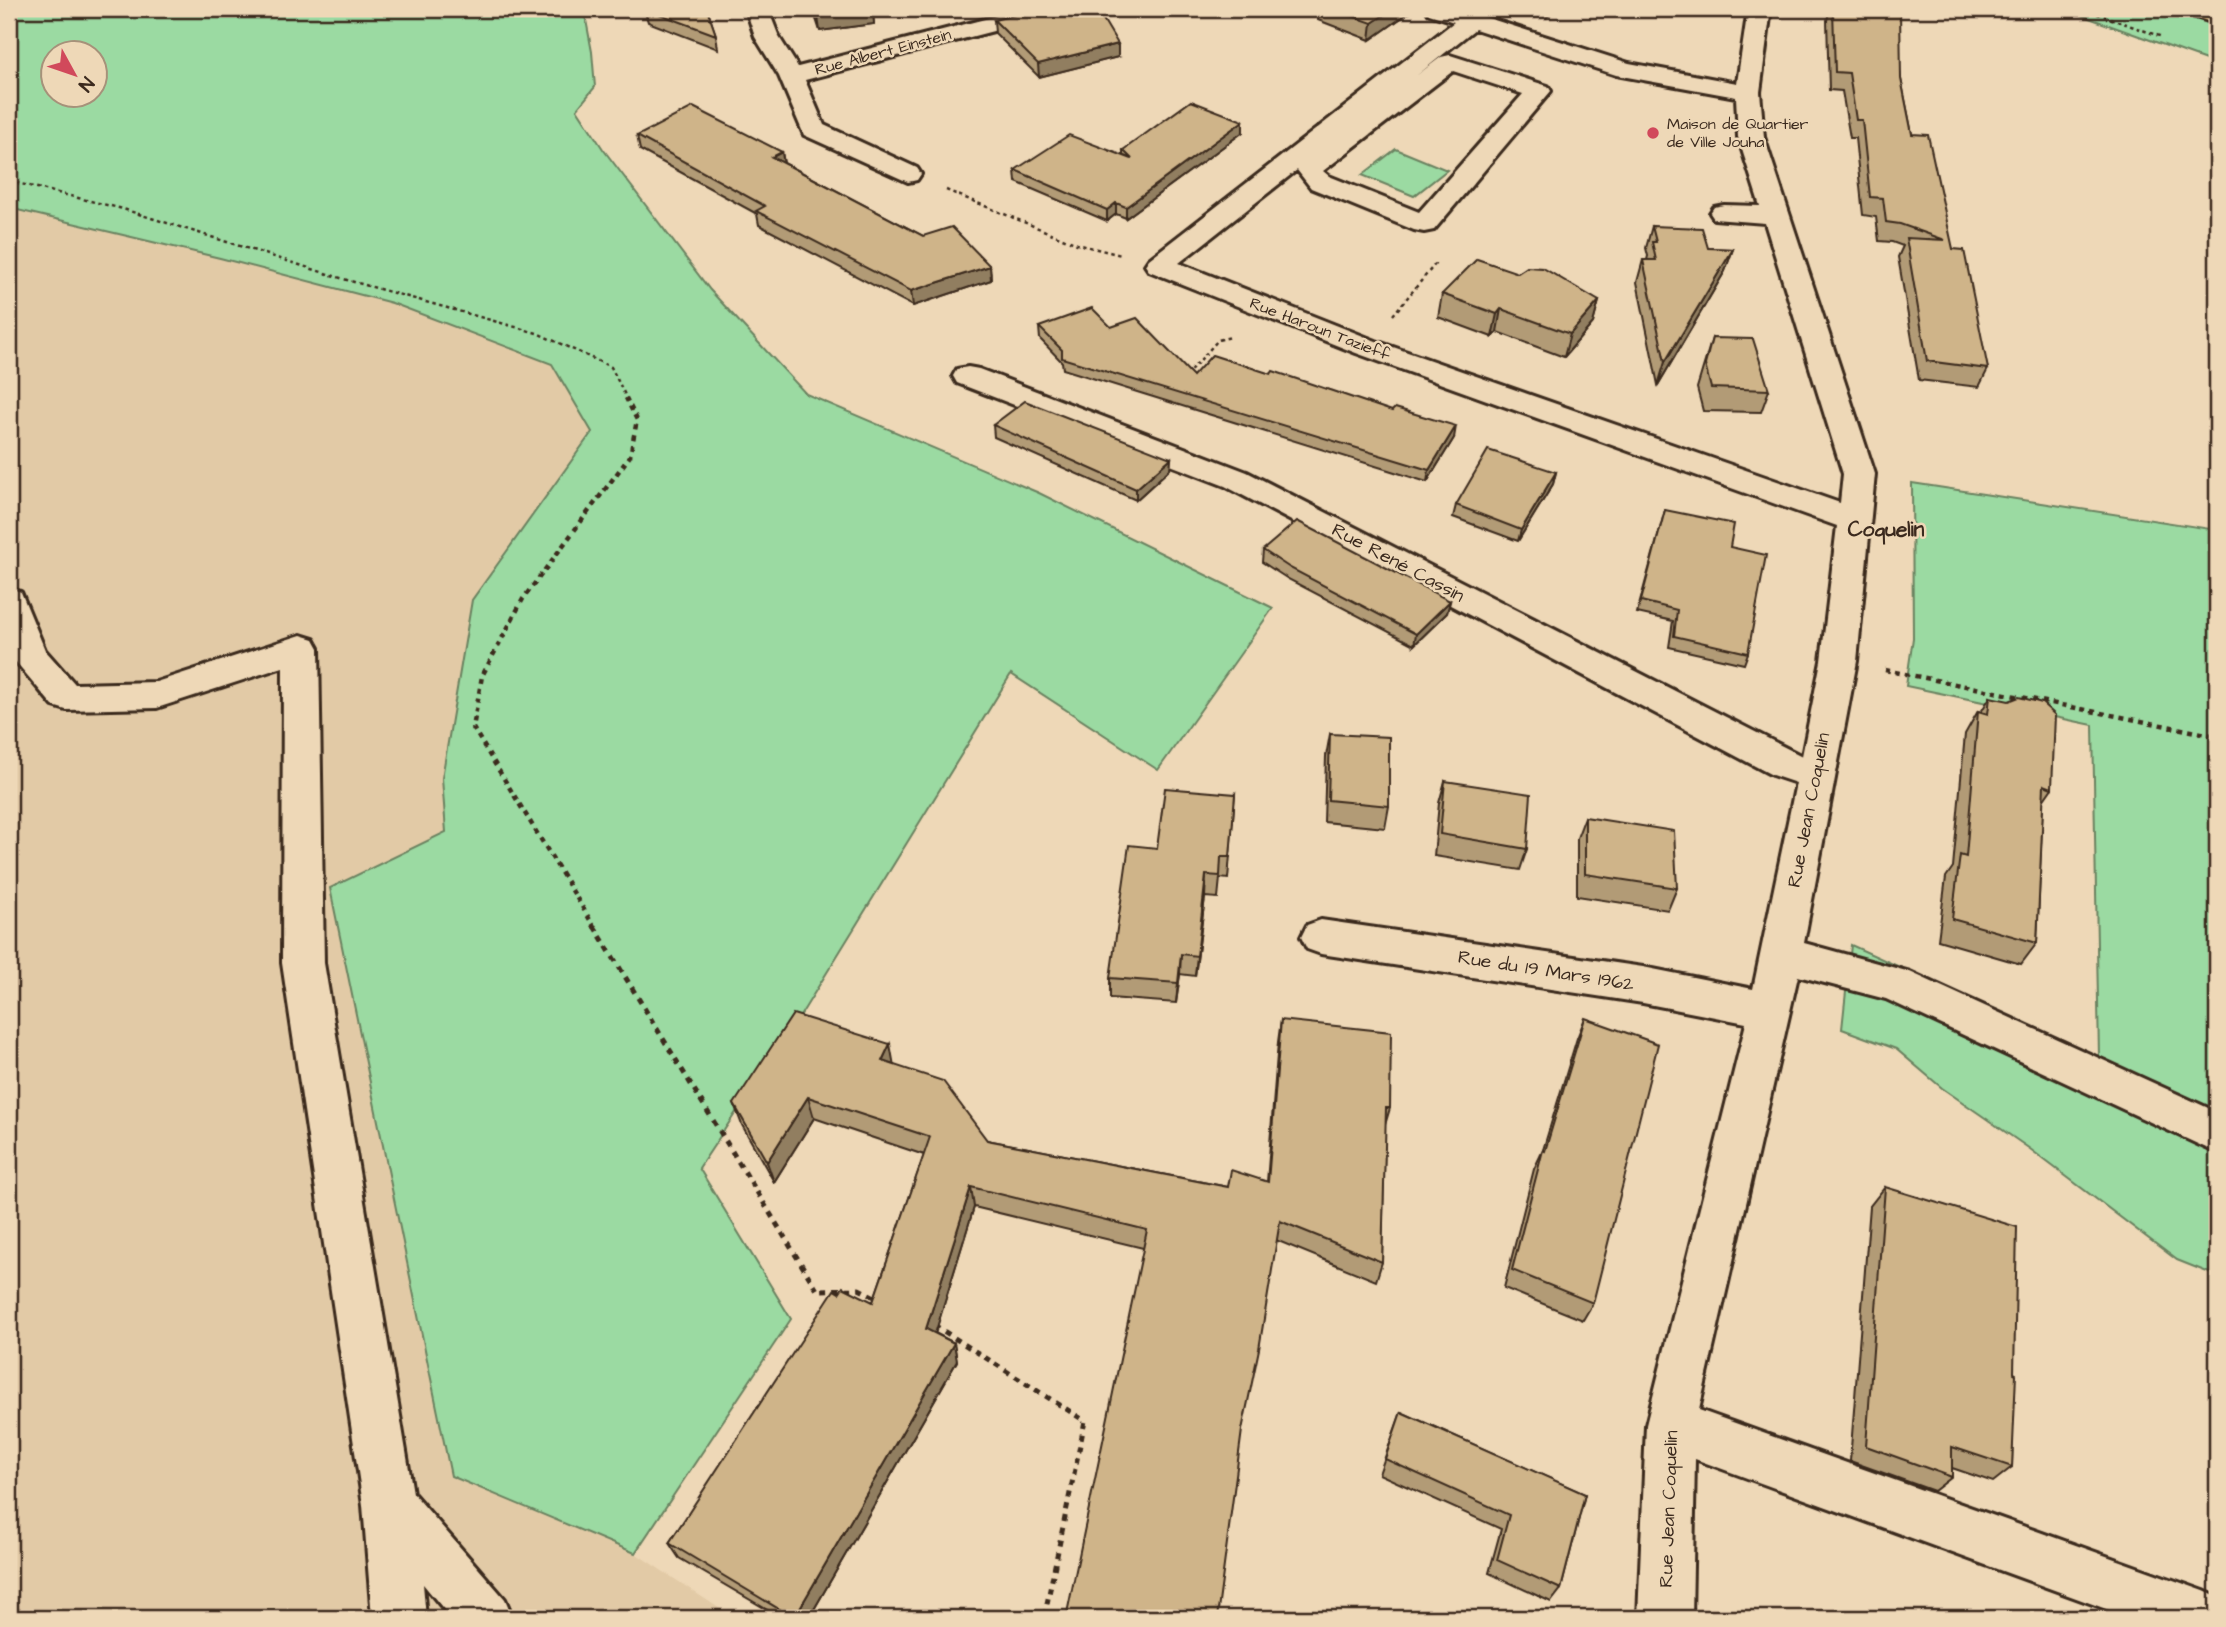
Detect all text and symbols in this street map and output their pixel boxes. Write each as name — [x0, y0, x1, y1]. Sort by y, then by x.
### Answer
street label: Rue Albert Einstein — [812, 23, 954, 81]
north arrow — [38, 38, 108, 108]
text: N — [72, 71, 100, 97]
place label: Maison de Quartier de Ville Jouha — [1667, 113, 1809, 153]
marker: Maison de Quartier de Ville Jouha — [1645, 125, 1661, 141]
street label: Rue Haroun Tazieff — [1247, 292, 1394, 366]
district label: Coquelin — [1848, 515, 1925, 545]
street label: Rue René Cassin — [1327, 517, 1469, 609]
street label: Rue Jean Coquelin — [1781, 730, 1837, 890]
street label: Rue du 19 Mars 1962 — [1456, 944, 1636, 998]
street label: Rue Jean Coquelin — [1653, 1430, 1685, 1588]

